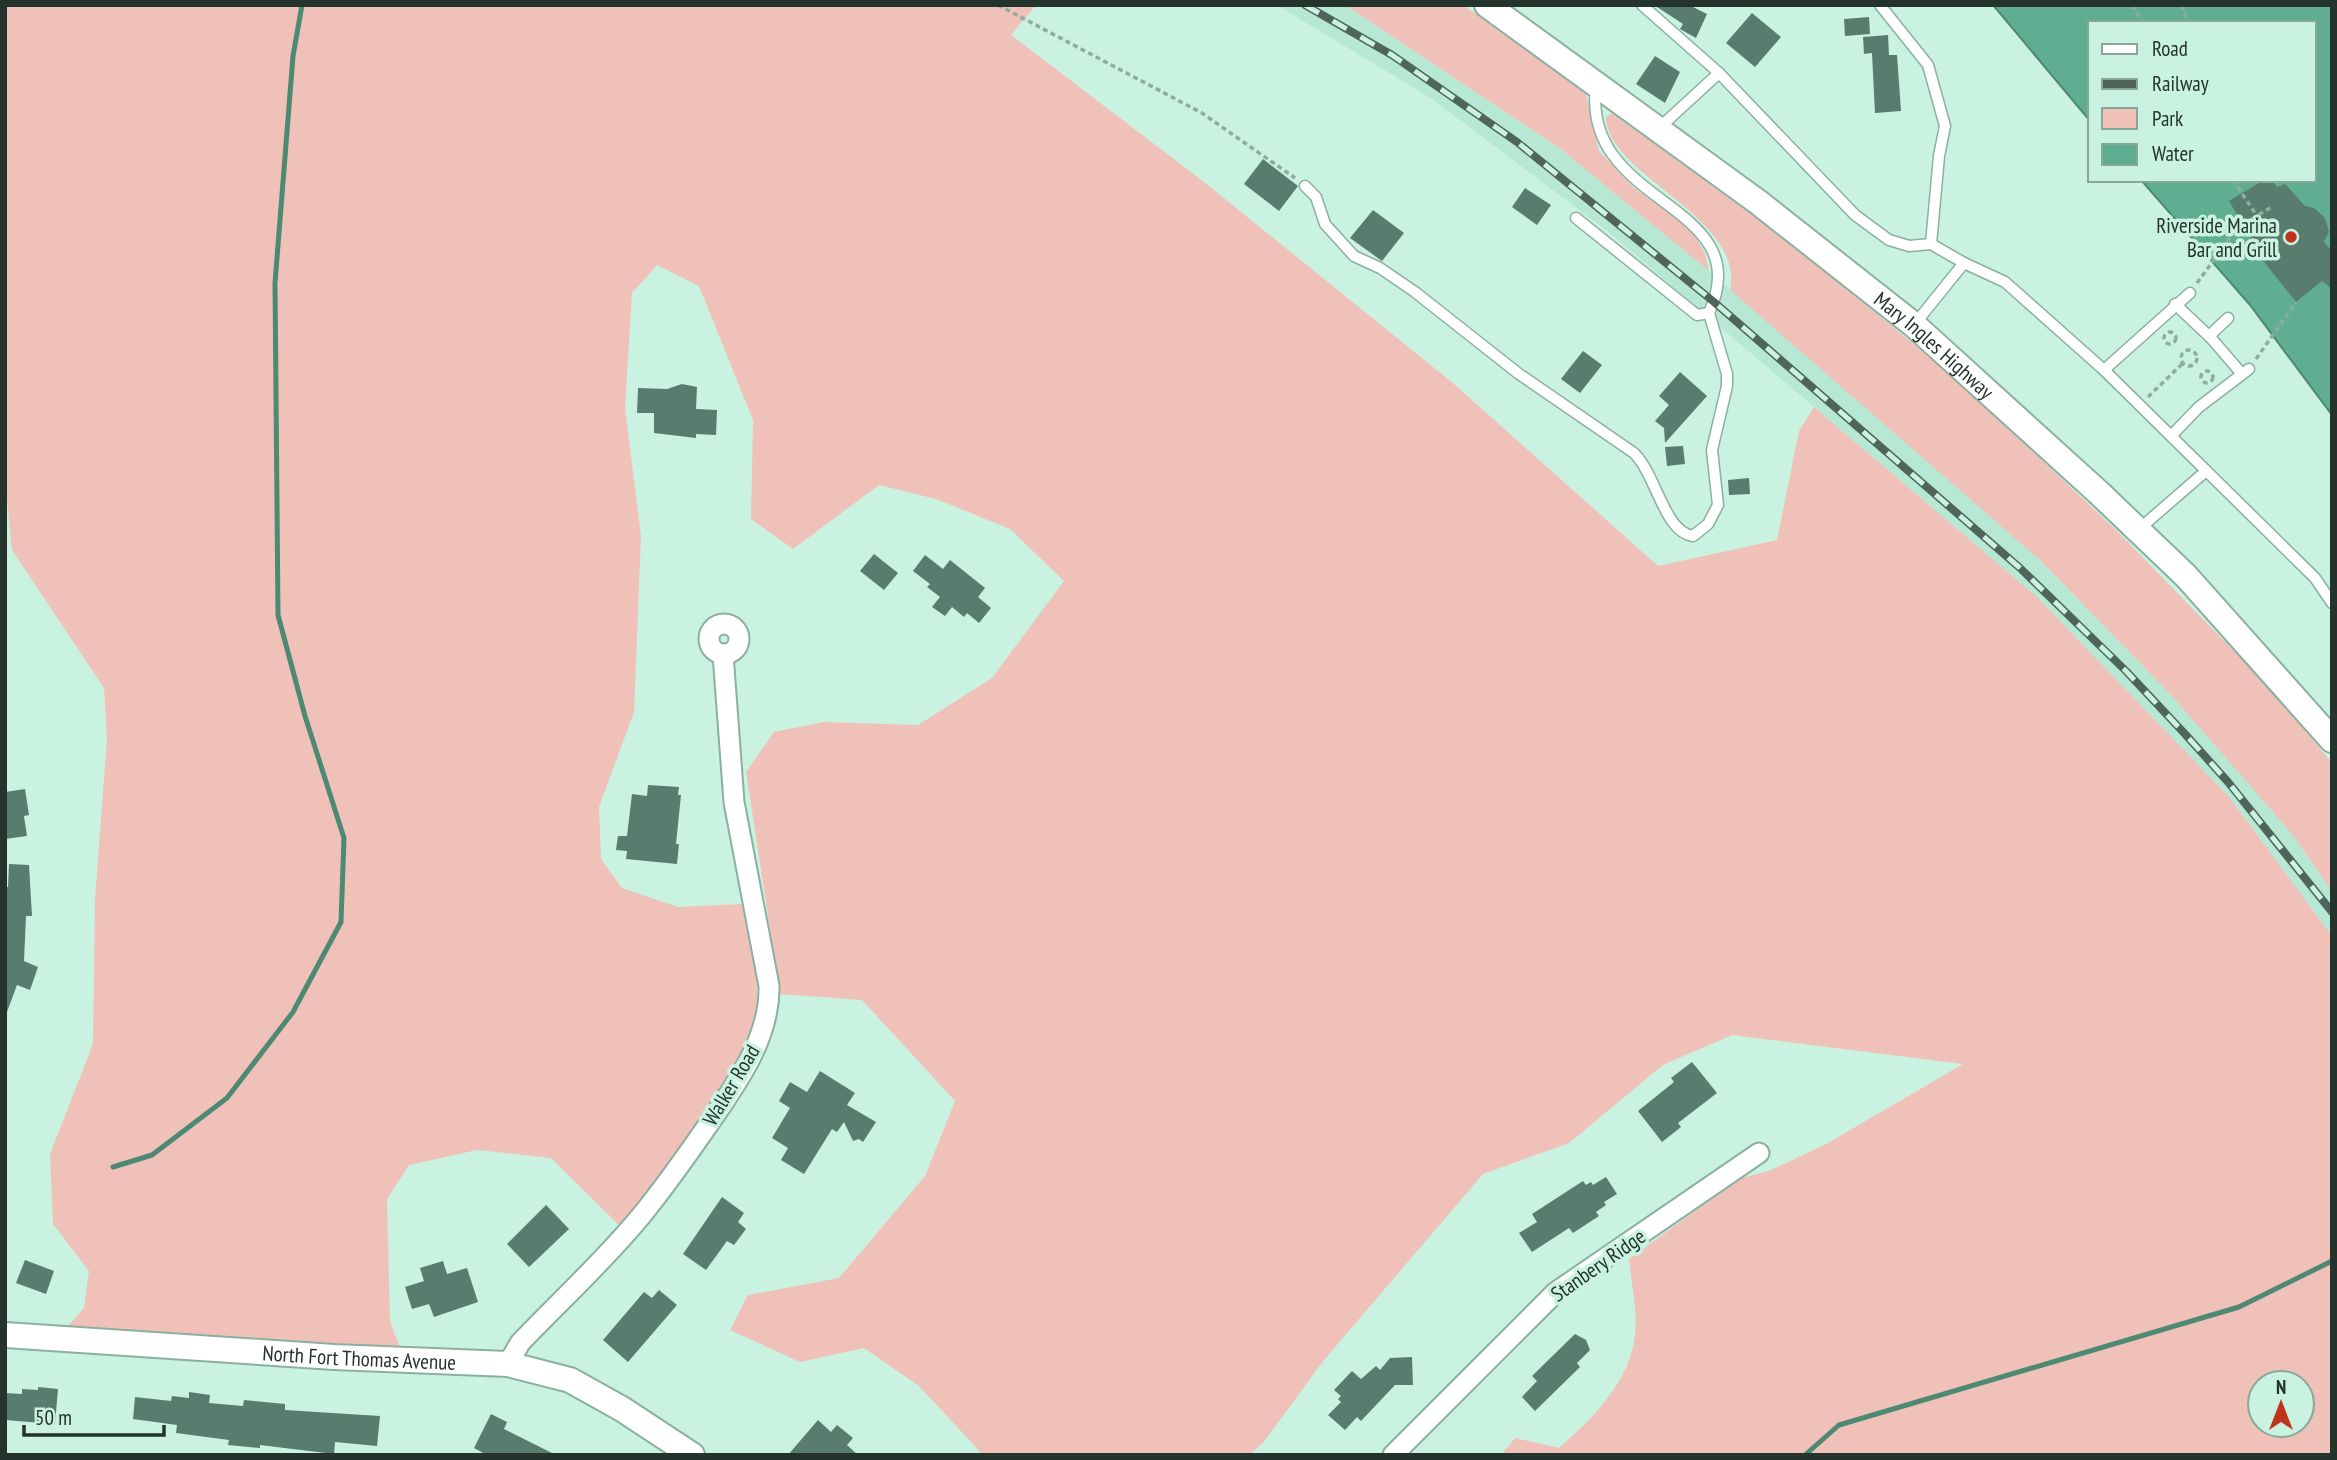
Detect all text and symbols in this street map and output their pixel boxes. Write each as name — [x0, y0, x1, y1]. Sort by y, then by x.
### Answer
legend — [2088, 21, 2316, 182]
text: Road — [2152, 35, 2188, 62]
text: Railway — [2152, 70, 2209, 97]
text: Park — [2152, 105, 2183, 132]
text: Water — [2152, 140, 2194, 167]
place label: Riverside Marina Bar and Grill — [2156, 212, 2277, 263]
marker: Riverside Marina Bar and Grill — [2283, 229, 2299, 245]
street label: Mary Ingles Highway — [1869, 285, 2000, 405]
street label: Walker Road — [696, 1040, 766, 1130]
street label: Stanbery Ridge — [1546, 1223, 1650, 1307]
street label: North Fort Thomas Avenue — [262, 1339, 457, 1375]
north arrow — [2246, 1369, 2316, 1439]
text: N — [2276, 1375, 2286, 1399]
scale bar — [24, 1394, 164, 1438]
text: 50 m — [35, 1404, 72, 1431]

